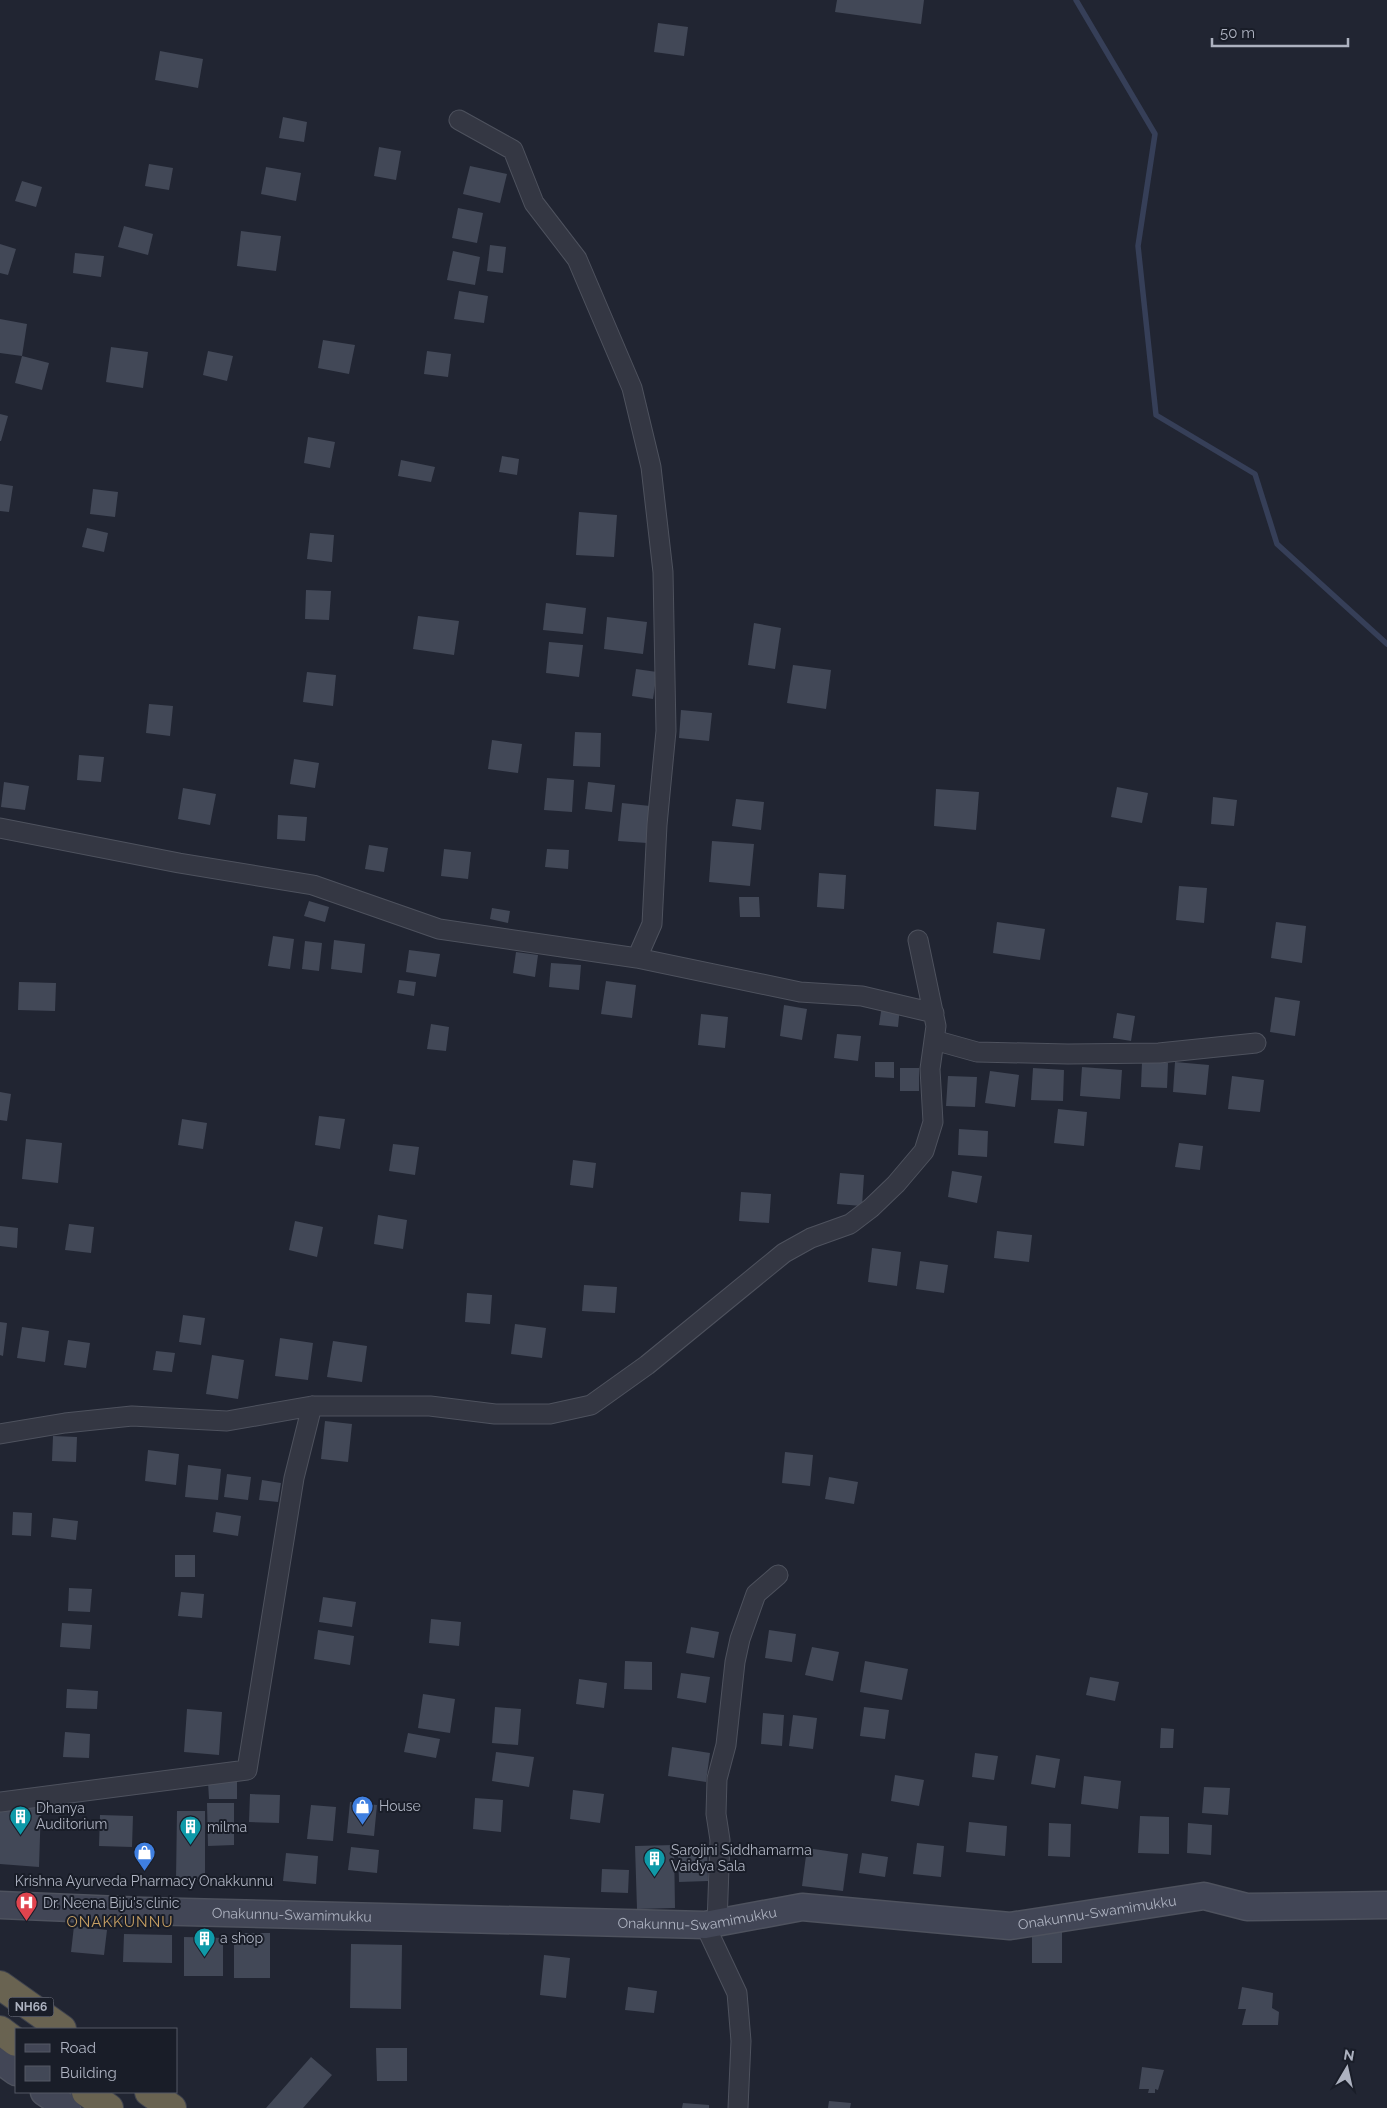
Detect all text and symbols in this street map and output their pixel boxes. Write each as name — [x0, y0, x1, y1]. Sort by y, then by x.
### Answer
scale bar — [1212, 15, 1348, 47]
text: 50 m — [1220, 24, 1255, 42]
shop icon: House — [351, 1794, 375, 1825]
place label: House — [379, 1798, 421, 1814]
place label: Dhanya Auditorium — [36, 1800, 107, 1832]
building icon: Dhanya Auditorium — [8, 1804, 32, 1835]
building icon: milma — [179, 1815, 203, 1846]
place label: milma — [207, 1819, 247, 1835]
shop icon: Krishna Ayurveda Pharmacy Onakkunnu — [132, 1841, 156, 1872]
place label: Sarojini Siddhamarma Vaidya Sala — [671, 1842, 812, 1874]
building icon: Sarojini Siddhamarma Vaidya Sala — [643, 1846, 667, 1877]
place label: Krishna Ayurveda Pharmacy Onakkunnu — [15, 1873, 273, 1889]
hospital icon: Dr. Neena Biju's clinic — [15, 1891, 39, 1922]
street label: Onakunnu-Swamimukku — [1017, 1892, 1177, 1933]
place label: Dr. Neena Biju's clinic — [43, 1895, 180, 1911]
street label: Onakunnu-Swamimukku — [617, 1904, 778, 1933]
street label: Onakunnu-Swamimukku — [212, 1905, 372, 1925]
district label: ONAKKUNNU — [66, 1913, 174, 1931]
building icon: a shop — [192, 1926, 216, 1957]
place label: a shop — [220, 1930, 263, 1946]
road number: NH66 — [8, 1998, 54, 2016]
legend — [15, 2028, 178, 2093]
text: Road — [60, 2039, 96, 2057]
north arrow — [1322, 2043, 1372, 2093]
text: N — [1343, 2046, 1356, 2064]
text: Building — [60, 2064, 117, 2082]

